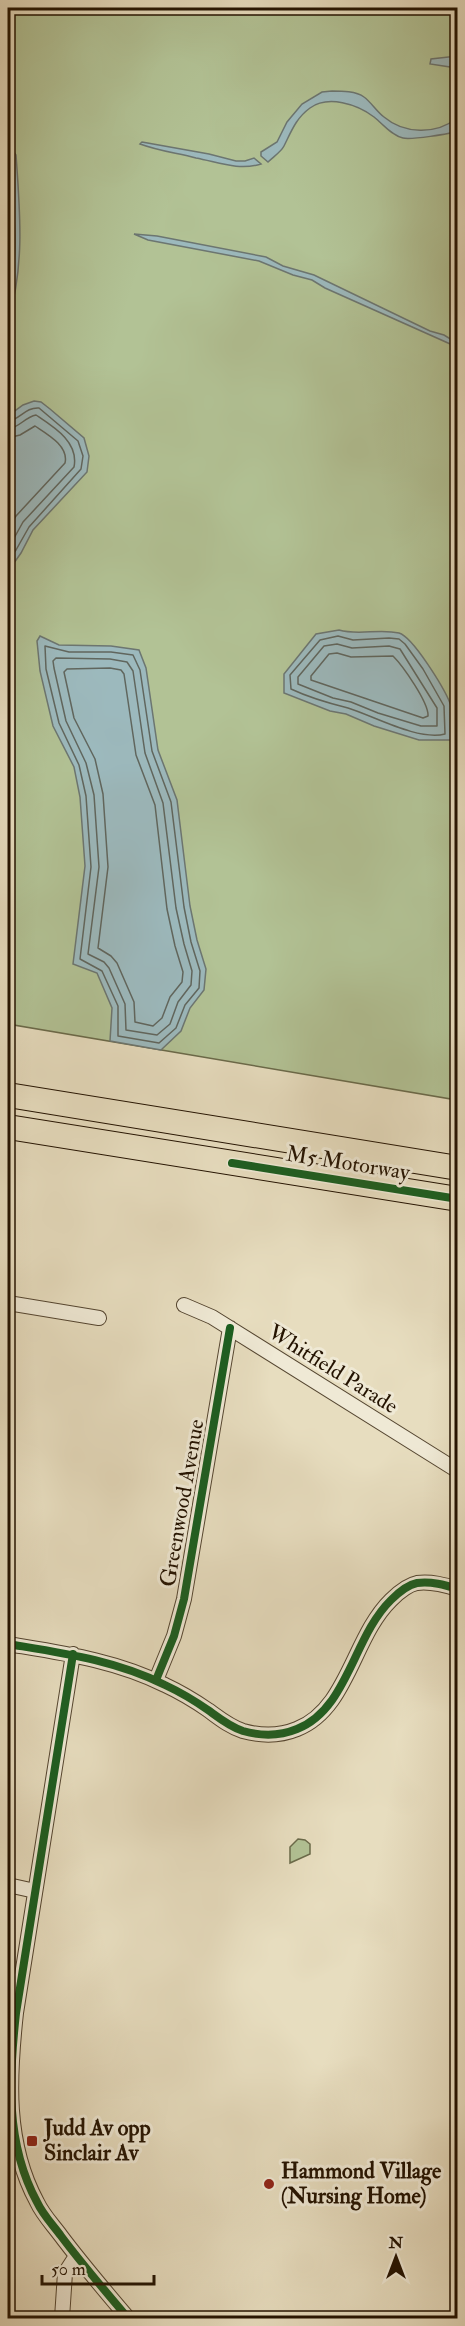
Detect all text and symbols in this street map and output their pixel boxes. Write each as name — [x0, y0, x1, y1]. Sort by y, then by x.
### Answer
street label: M5 Motorway — [284, 1139, 412, 1187]
street label: Whitfield Parade — [262, 1317, 403, 1420]
street label: Greenwood Avenue — [153, 1417, 211, 1589]
place label: Judd Av opp Sinclair Av — [43, 2114, 151, 2167]
marker: Judd Av opp Sinclair Av — [25, 2134, 39, 2148]
place label: Hammond Village (Nursing Home) — [281, 2157, 442, 2211]
marker: Hammond Village (Nursing Home) — [262, 2177, 276, 2191]
north arrow — [366, 2227, 426, 2287]
text: N — [388, 2233, 404, 2253]
scale bar — [42, 2248, 154, 2286]
text: 50 m — [51, 2258, 86, 2281]

